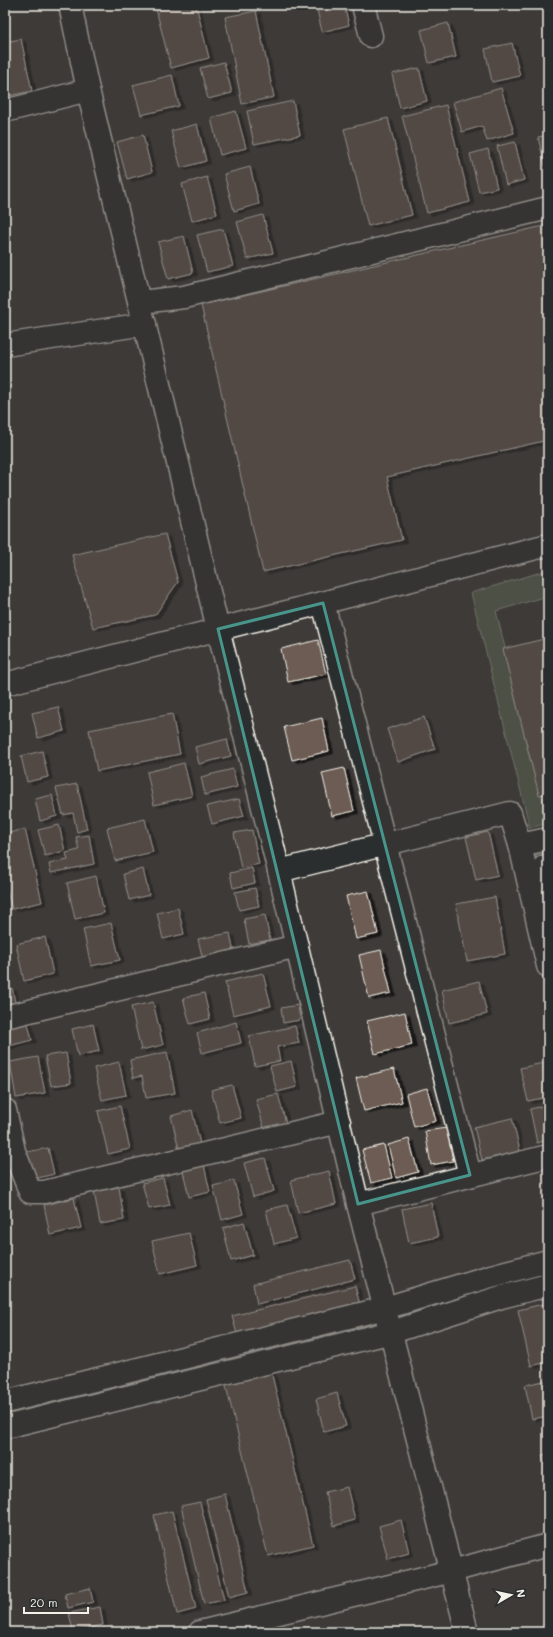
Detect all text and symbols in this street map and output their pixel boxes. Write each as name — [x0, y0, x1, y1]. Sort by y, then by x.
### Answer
north arrow — [491, 1575, 531, 1615]
text: N — [513, 1588, 529, 1599]
scale bar — [24, 1589, 88, 1615]
text: 20 m — [30, 1594, 58, 1610]

